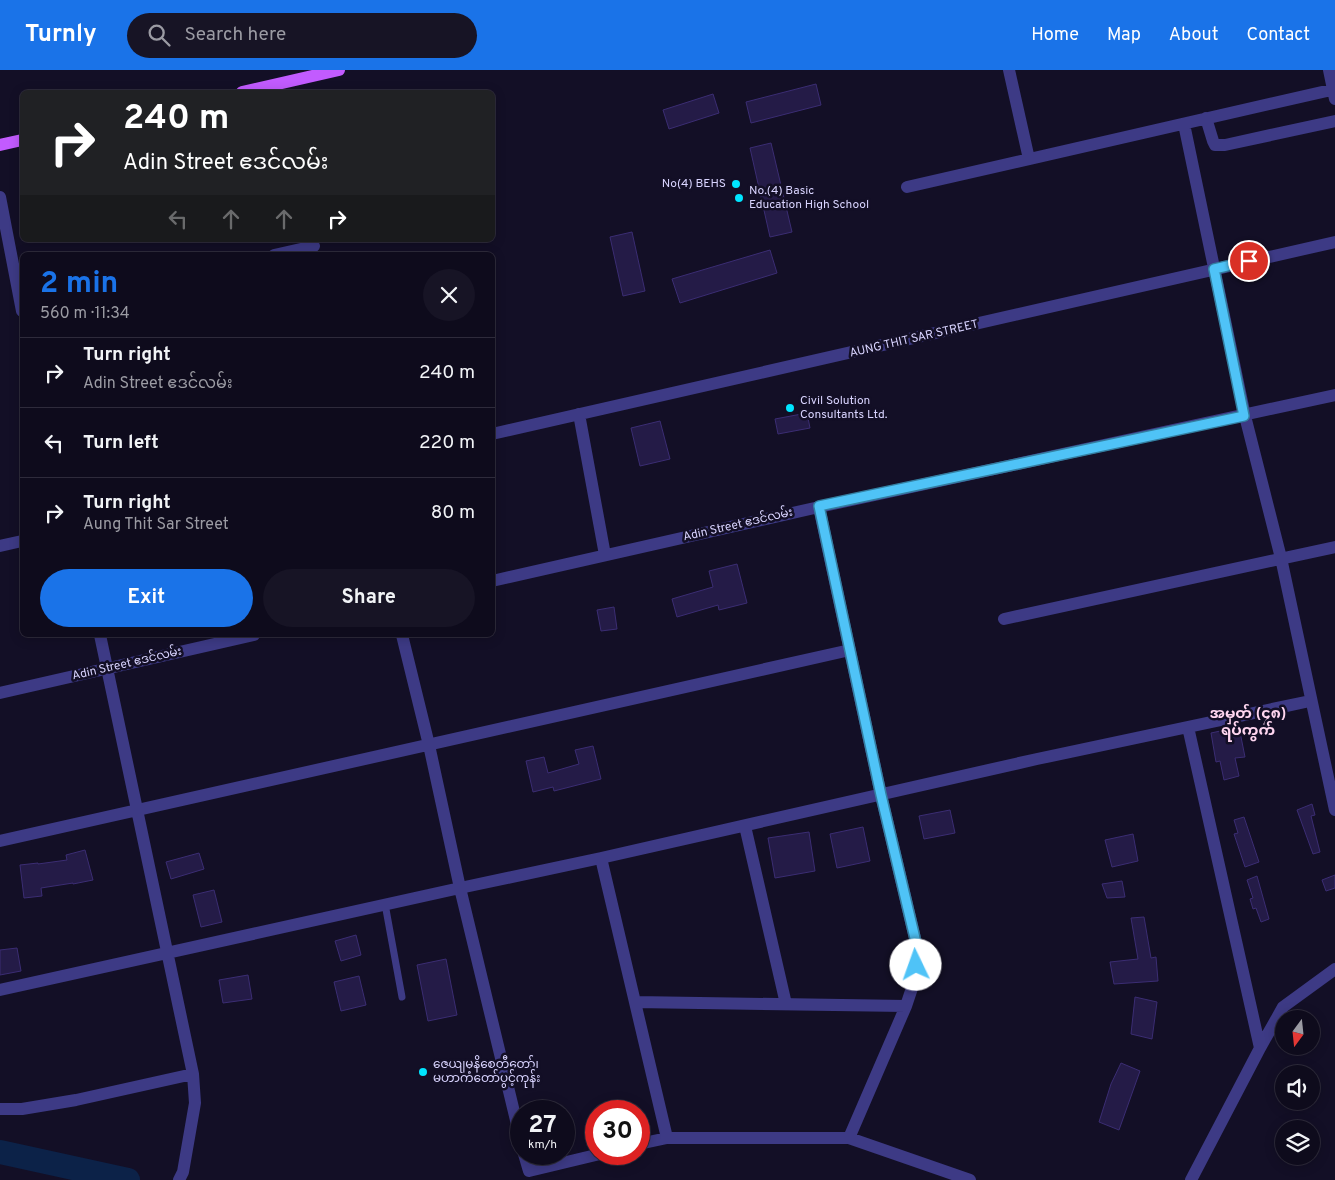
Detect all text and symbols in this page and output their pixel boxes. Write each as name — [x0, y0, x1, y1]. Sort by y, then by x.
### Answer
search box — [127, 13, 477, 58]
text: Turnly — [25, 20, 97, 50]
icon: search — [145, 21, 173, 49]
text: Search here — [185, 23, 286, 47]
text: Home — [1031, 24, 1079, 47]
text: Map — [1107, 24, 1141, 47]
text: About — [1169, 24, 1218, 47]
text: Contact — [1246, 24, 1310, 47]
text: 240 m — [123, 97, 229, 141]
icon: right — [40, 110, 105, 175]
text: Adin Street ဧဒင်လမ်း — [123, 150, 328, 177]
place label: No(4) BEHS — [662, 176, 726, 192]
marker: No(4) BEHS — [730, 178, 742, 190]
place label: No.(4) Basic Education High School — [749, 183, 869, 213]
marker: No.(4) Basic Education High School — [733, 192, 745, 204]
icon: left — [164, 205, 192, 233]
icon: ahead — [217, 205, 245, 233]
icon: ahead — [270, 205, 298, 233]
icon: right — [323, 205, 351, 233]
pin — [1228, 240, 1270, 282]
icon: arrive — [1235, 247, 1263, 275]
text: 2 min — [40, 266, 118, 303]
button: close — [423, 269, 475, 321]
text: 560 m · 11:34 — [40, 304, 130, 324]
street label: AUNG THIT SAR STREET — [848, 316, 980, 362]
text: Turn right — [83, 343, 171, 367]
icon: right — [40, 359, 68, 387]
text: 240 m — [419, 361, 475, 385]
text: Adin Street ဧဒင်လမ်း — [83, 374, 232, 394]
place label: Civil Solution Consultants Ltd. — [800, 393, 888, 423]
marker: Civil Solution Consultants Ltd. — [784, 402, 796, 414]
icon: left — [40, 429, 68, 457]
text: Turn left — [83, 431, 159, 455]
text: 220 m — [419, 431, 475, 455]
text: Turn right — [83, 491, 171, 515]
icon: right — [40, 499, 68, 527]
text: 80 m — [431, 501, 475, 525]
street label: Adin Street ဧဒင်လမ်း — [681, 503, 794, 545]
text: Aung Thit Sar Street — [83, 515, 229, 535]
button: Exit — [40, 569, 253, 627]
button: Share — [263, 569, 475, 627]
street label: Adin Street ဧဒင်လမ်း — [70, 642, 183, 684]
district label: အမှတ် (၄၈) ရပ်ကွက် — [1210, 703, 1286, 742]
position arrow — [889, 938, 941, 990]
north arrow — [1275, 1010, 1320, 1055]
map controls — [1275, 1010, 1320, 1165]
place label: ဇေယျမုနိစေတီတော်၊ မဟာကံတော်ပွင့်ကုန်း — [433, 1055, 540, 1088]
button: sound — [1275, 1065, 1320, 1110]
marker: ဇေယျမုနိစေတီတော်၊ မဟာကံတော်ပွင့်ကုန်း — [417, 1066, 429, 1078]
speed limit sign: 30 — [585, 1100, 650, 1165]
text: 27 — [528, 1110, 557, 1142]
button: layers — [1275, 1120, 1320, 1165]
text: km/h — [528, 1137, 557, 1153]

